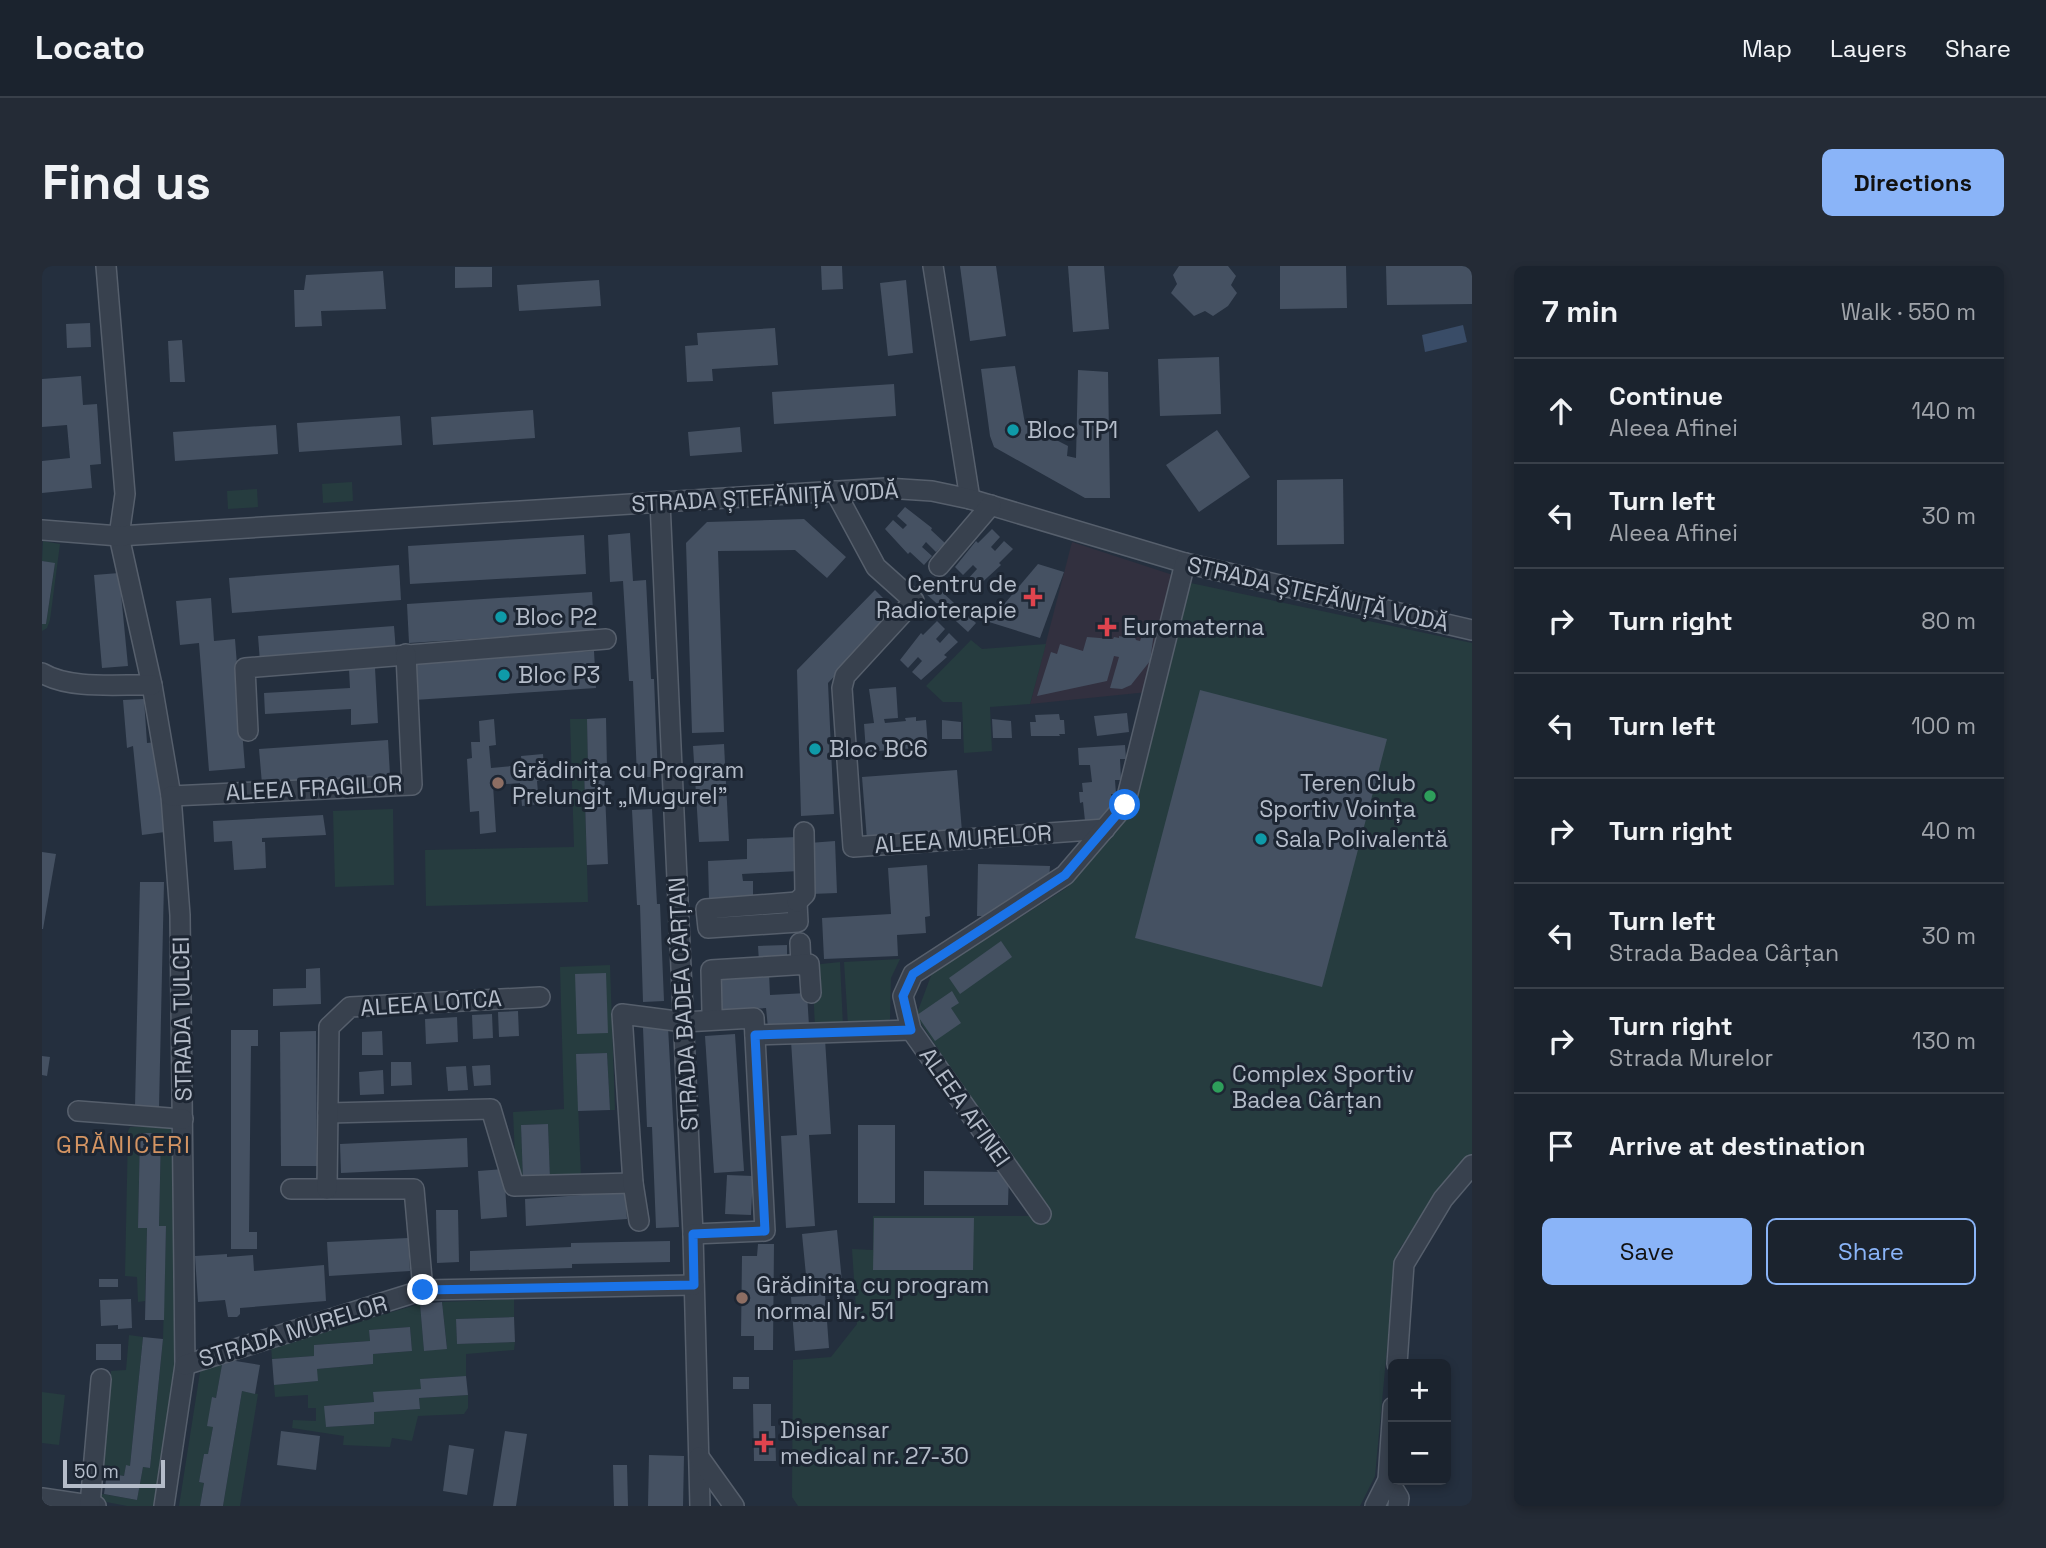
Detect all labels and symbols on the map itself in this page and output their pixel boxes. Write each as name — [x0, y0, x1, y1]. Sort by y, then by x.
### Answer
place label: Bloc TP1 — [1027, 415, 1118, 445]
marker: Bloc TP1 — [1005, 422, 1021, 438]
street label: STRADA ȘTEFĂNIȚĂ VODĂ — [631, 475, 899, 519]
street label: STRADA ȘTEFĂNIȚĂ VODĂ — [1184, 549, 1452, 639]
place label: Centru de Radioterapie — [876, 569, 1017, 625]
marker: Centru de Radioterapie — [1023, 587, 1043, 607]
place label: Bloc P2 — [515, 602, 597, 632]
marker: Bloc P2 — [493, 609, 509, 625]
place label: Euromaterna — [1123, 612, 1265, 642]
marker: Euromaterna — [1097, 617, 1117, 637]
place label: Bloc P3 — [518, 660, 600, 690]
marker: Bloc P3 — [496, 667, 512, 683]
place label: Bloc BC6 — [829, 734, 928, 764]
marker: Bloc BC6 — [807, 741, 823, 757]
place label: Grădinița cu Program Prelungit „Mugurel” — [512, 755, 744, 811]
street label: ALEEA FRAGILOR — [225, 768, 403, 808]
place label: Teren Club Sportiv Voința — [1259, 768, 1416, 824]
marker: Grădinița cu Program Prelungit „Mugurel” — [490, 775, 506, 791]
marker: Teren Club Sportiv Voința — [1422, 788, 1438, 804]
route start — [1109, 789, 1140, 820]
street label: ALEEA MURELOR — [873, 818, 1053, 860]
place label: Sala Polivalentă — [1275, 824, 1448, 854]
marker: Sala Polivalentă — [1253, 831, 1269, 847]
street label: STRADA BADEA CÂRȚAN — [661, 876, 705, 1132]
street label: STRADA TULCEI — [166, 936, 198, 1102]
street label: ALEEA LOTCA — [359, 983, 503, 1023]
street label: ALEEA AFINEI — [913, 1041, 1017, 1173]
place label: Complex Sportiv Badea Cârțan — [1232, 1059, 1414, 1115]
marker: Complex Sportiv Badea Cârțan — [1210, 1079, 1226, 1095]
district label: GRĂNICERI — [56, 1129, 192, 1160]
place label: Grădinița cu program normal Nr. 51 — [756, 1270, 989, 1326]
route end — [407, 1274, 438, 1305]
street label: STRADA MURELOR — [195, 1288, 391, 1374]
marker: Grădinița cu program normal Nr. 51 — [734, 1290, 750, 1306]
place label: Dispensar medical nr. 27-30 — [780, 1415, 969, 1471]
marker: Dispensar medical nr. 27-30 — [754, 1433, 774, 1453]
scale bar — [63, 1457, 164, 1489]

